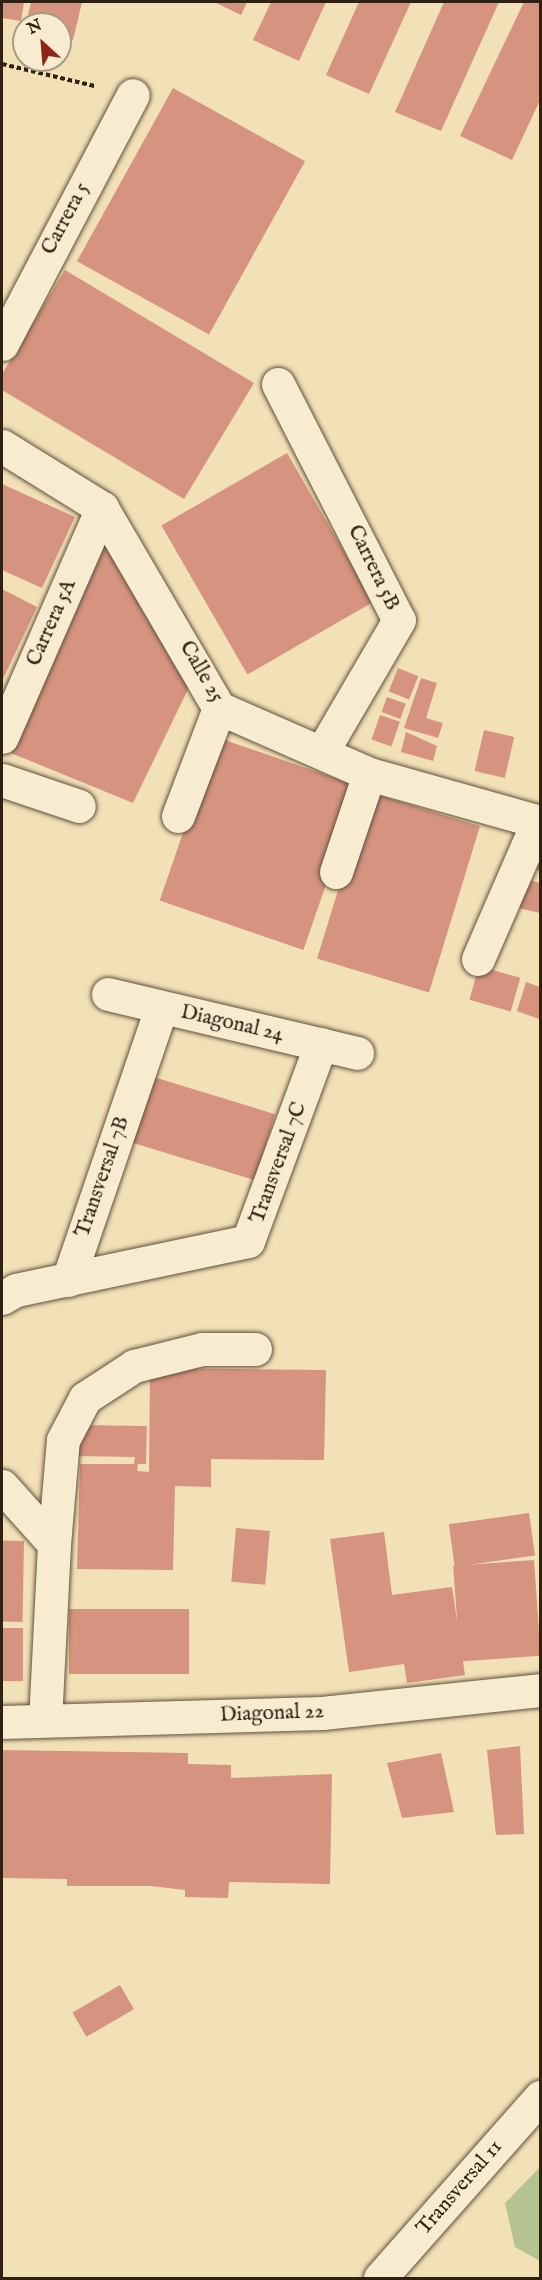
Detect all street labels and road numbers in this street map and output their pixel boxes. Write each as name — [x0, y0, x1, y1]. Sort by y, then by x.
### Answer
street label: Carrera 5 — [37, 179, 95, 259]
street label: Carrera 5B — [342, 521, 404, 615]
street label: Carrera 5A — [22, 576, 82, 670]
street label: Calle 25 — [173, 637, 229, 707]
street label: Diagonal 24 — [178, 1000, 286, 1048]
street label: Transversal 7C — [245, 1099, 313, 1227]
street label: Transversal 7B — [71, 1113, 135, 1241]
street label: Diagonal 22 — [219, 1700, 325, 1728]
street label: Transversal 11 — [412, 2135, 508, 2241]

